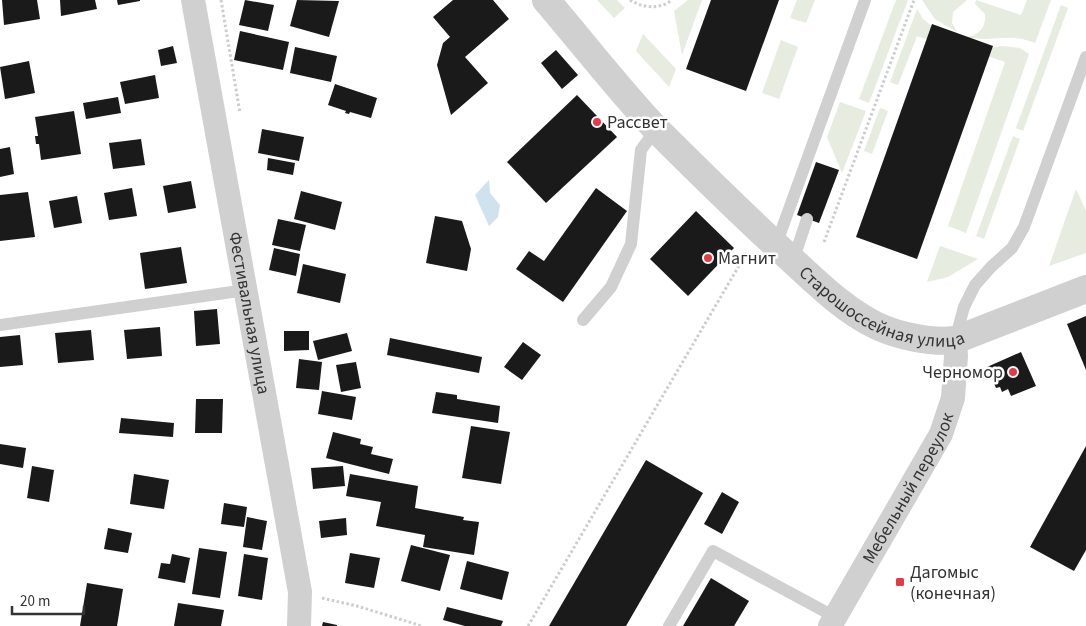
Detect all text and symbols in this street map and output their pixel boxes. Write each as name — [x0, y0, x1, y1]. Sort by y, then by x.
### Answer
place label: Рассвет — [607, 110, 668, 135]
marker: Рассвет — [591, 116, 603, 128]
street label: Фестивальная улица — [222, 230, 276, 396]
place label: Магнит — [718, 246, 776, 271]
marker: Магнит — [702, 252, 714, 264]
street label: Старошоссейная улица — [793, 261, 969, 354]
place label: Черномор — [922, 360, 1003, 385]
marker: Черномор — [1007, 366, 1019, 378]
street label: Мебельный переулок — [857, 409, 960, 568]
place label: Дагомыс (конечная) — [910, 560, 996, 606]
marker: Дагомыс (конечная) — [894, 576, 906, 588]
scale bar — [12, 584, 85, 616]
text: 20 m — [20, 591, 50, 612]

